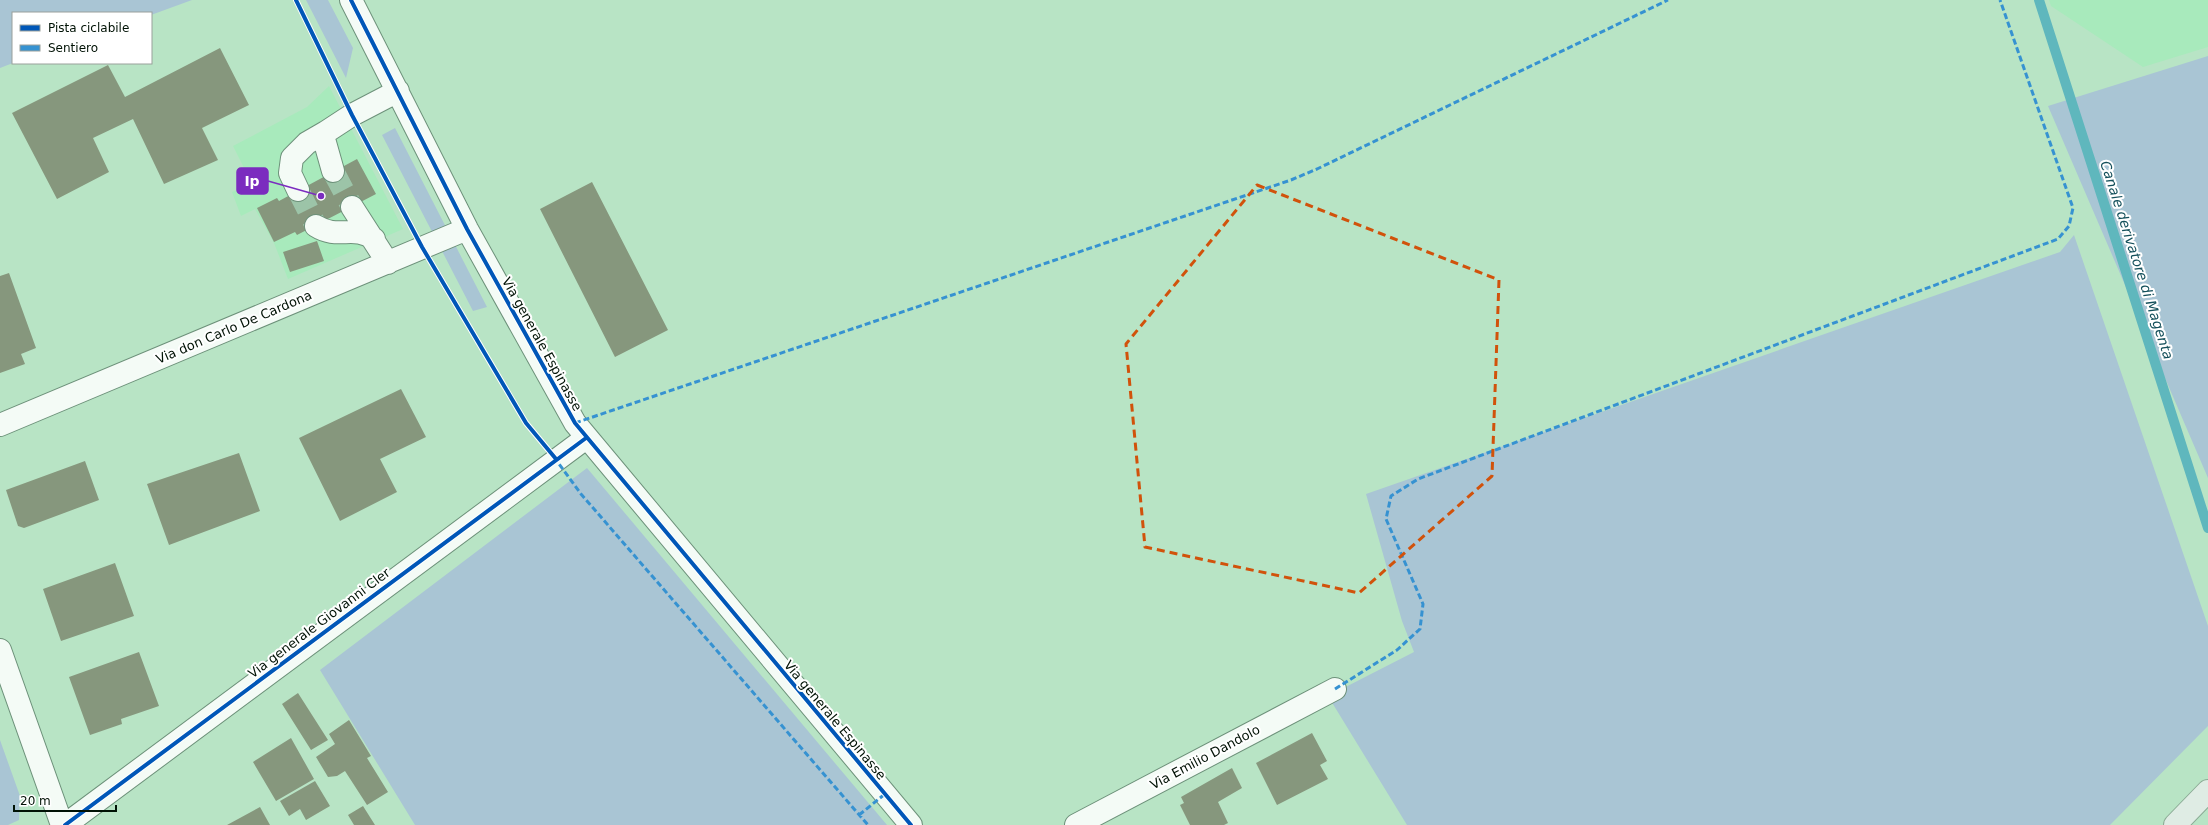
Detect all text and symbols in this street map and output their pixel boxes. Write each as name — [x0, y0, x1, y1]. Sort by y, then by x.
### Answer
legend — [12, 12, 152, 64]
text: Pista ciclabile — [48, 21, 129, 35]
text: Sentiero — [48, 41, 98, 55]
water label: Canale derivatore di Magenta — [2097, 159, 2177, 361]
callout: Ip — [237, 168, 268, 194]
text: Ip — [244, 173, 260, 189]
street label: Via generale Espinasse — [499, 275, 585, 413]
street label: Via don Carlo De Cardona — [154, 287, 314, 367]
street label: Via generale Giovanni Cler — [245, 564, 393, 681]
street label: Via generale Espinasse — [781, 658, 889, 782]
street label: Via Emilio Dandolo — [1148, 722, 1262, 792]
scale bar — [14, 787, 116, 813]
text: 20 m — [20, 794, 51, 808]

